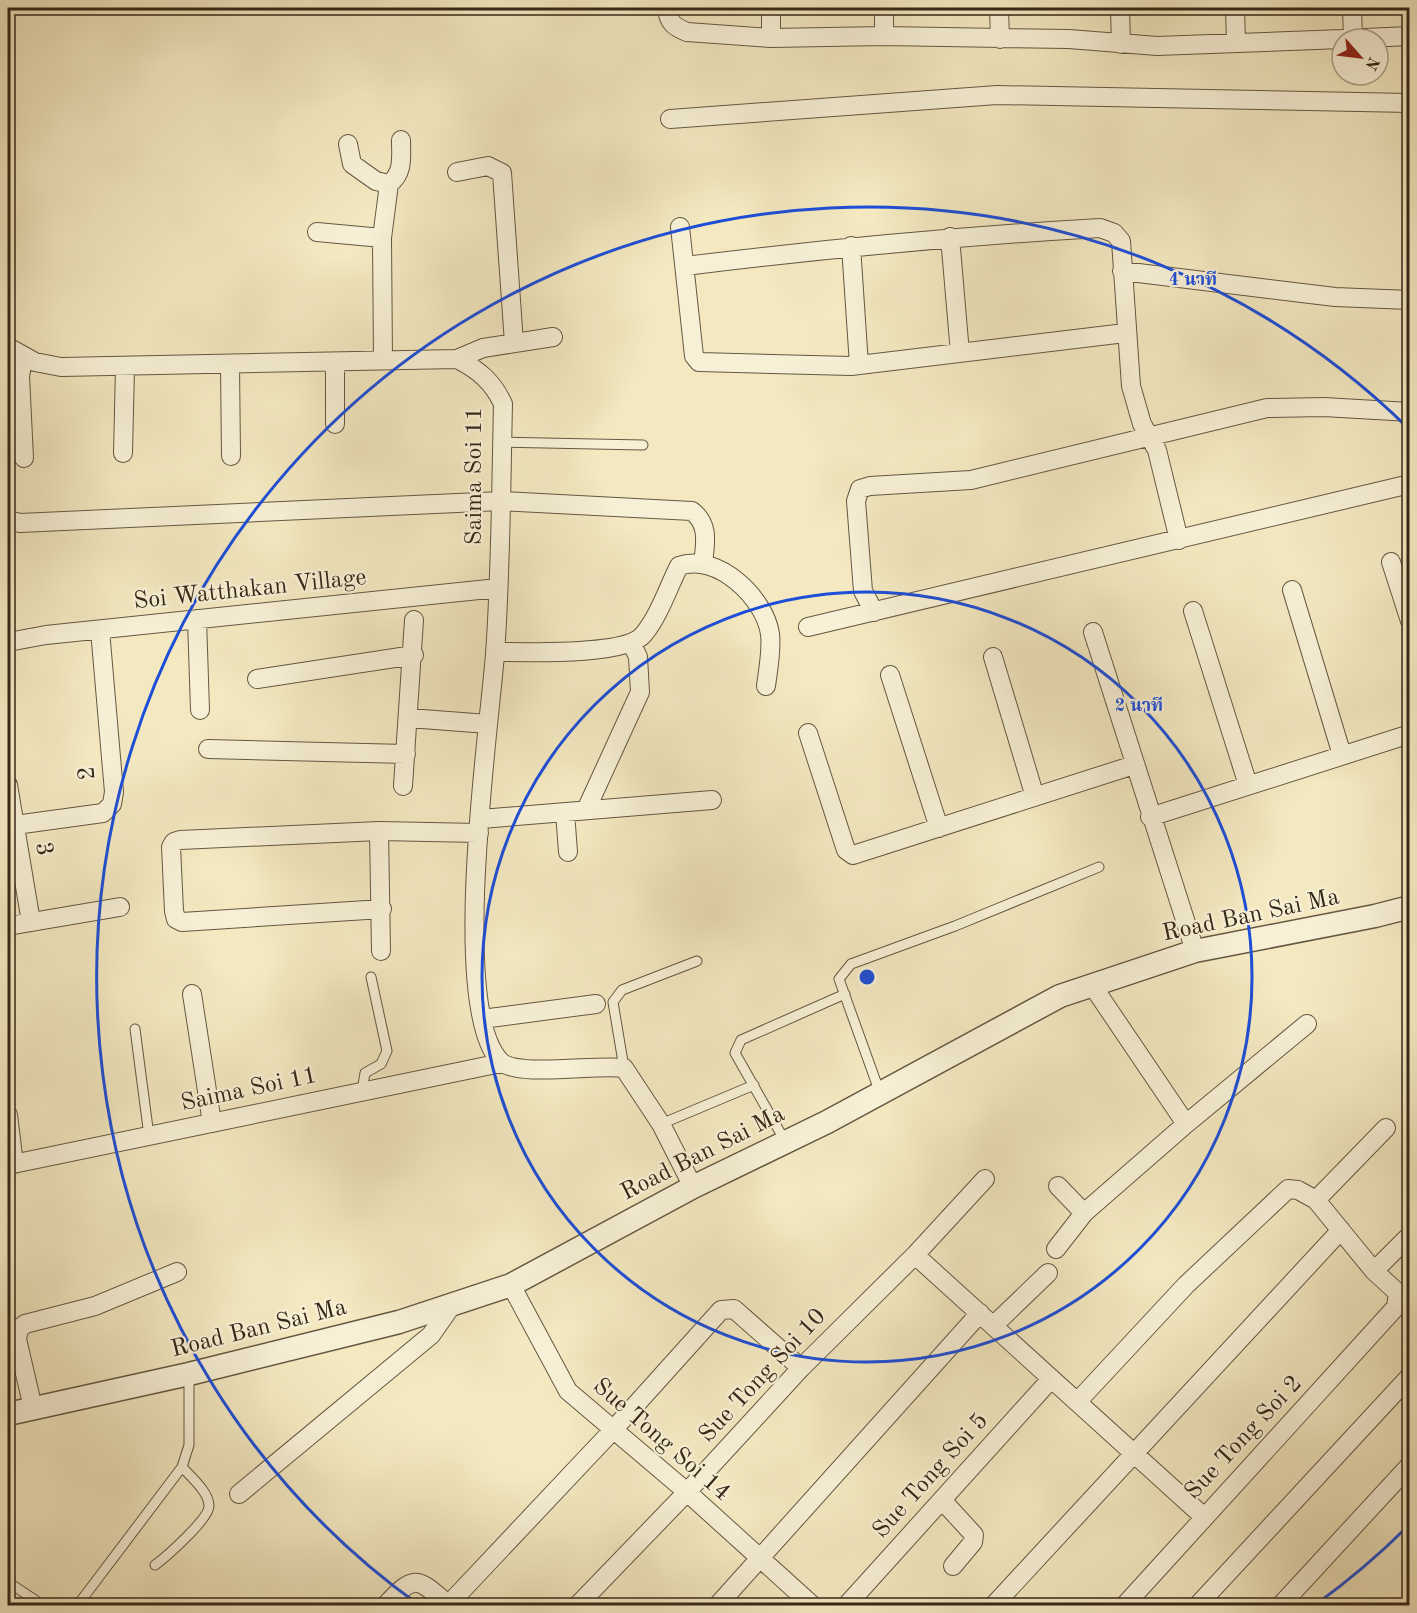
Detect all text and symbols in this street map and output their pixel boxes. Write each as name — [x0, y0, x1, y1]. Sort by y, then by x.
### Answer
north arrow — [1330, 27, 1390, 87]
text: N — [1361, 54, 1381, 73]
text: 4 นาที — [1169, 270, 1217, 289]
street label: Saima Soi 11 — [463, 407, 487, 545]
street label: Soi Watthakan Village — [132, 566, 368, 614]
text: 2 นาที — [1115, 696, 1163, 715]
street label: 2 — [75, 765, 101, 781]
street label: 3 — [30, 840, 56, 858]
street label: Road Ban Sai Ma — [1160, 886, 1342, 946]
centre of rings — [857, 967, 877, 987]
street label: Saima Soi 11 — [179, 1064, 319, 1116]
street label: Road Ban Sai Ma — [617, 1102, 789, 1206]
street label: Road Ban Sai Ma — [169, 1296, 349, 1362]
street label: Sue Tong Soi 10 — [695, 1304, 831, 1448]
street label: Sue Tong Soi 2 — [1181, 1372, 1307, 1504]
street label: Sue Tong Soi 14 — [588, 1374, 734, 1506]
street label: Sue Tong Soi 5 — [869, 1409, 993, 1543]

